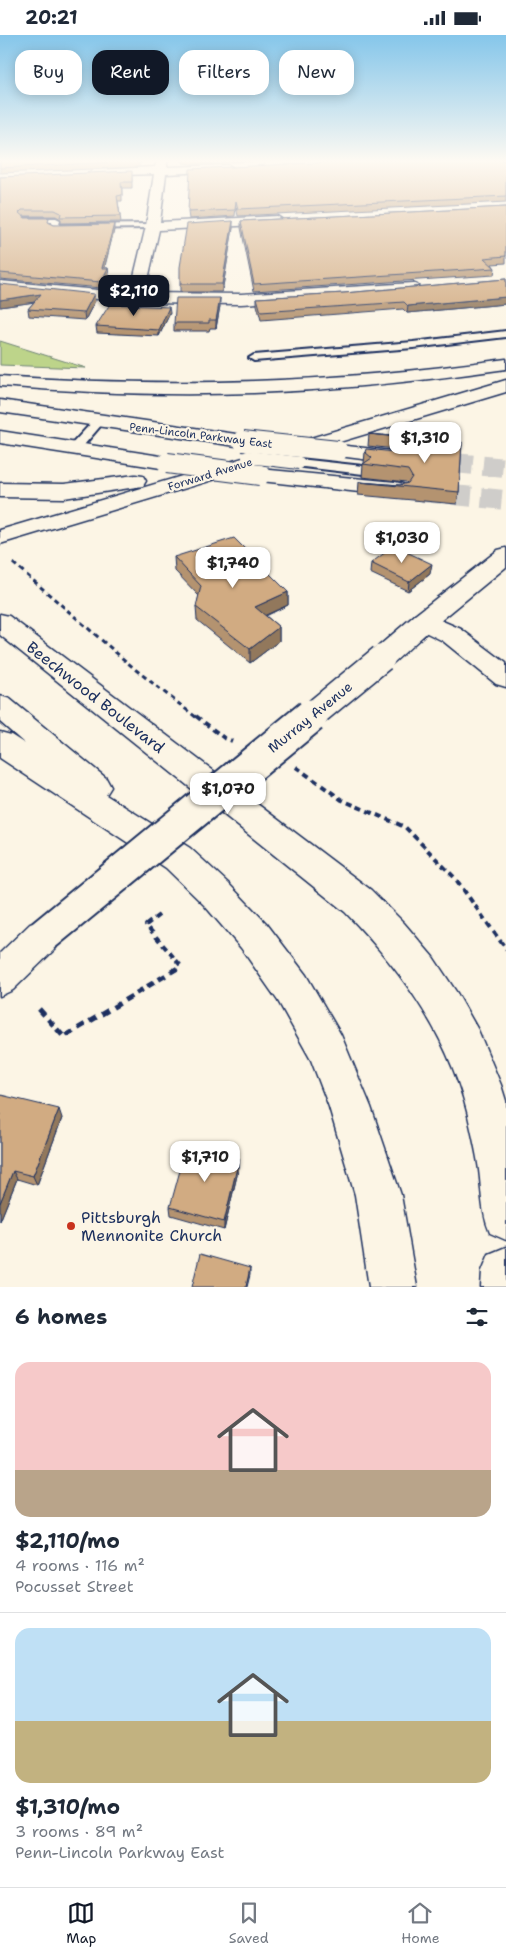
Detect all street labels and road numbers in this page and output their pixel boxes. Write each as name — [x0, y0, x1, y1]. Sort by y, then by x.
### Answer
street label: Penn-Lincoln Parkway East — [129, 419, 274, 452]
street label: Forward Avenue — [166, 454, 254, 494]
street label: Beechwood Boulevard — [22, 637, 169, 758]
street label: Murray Avenue — [264, 677, 356, 757]

